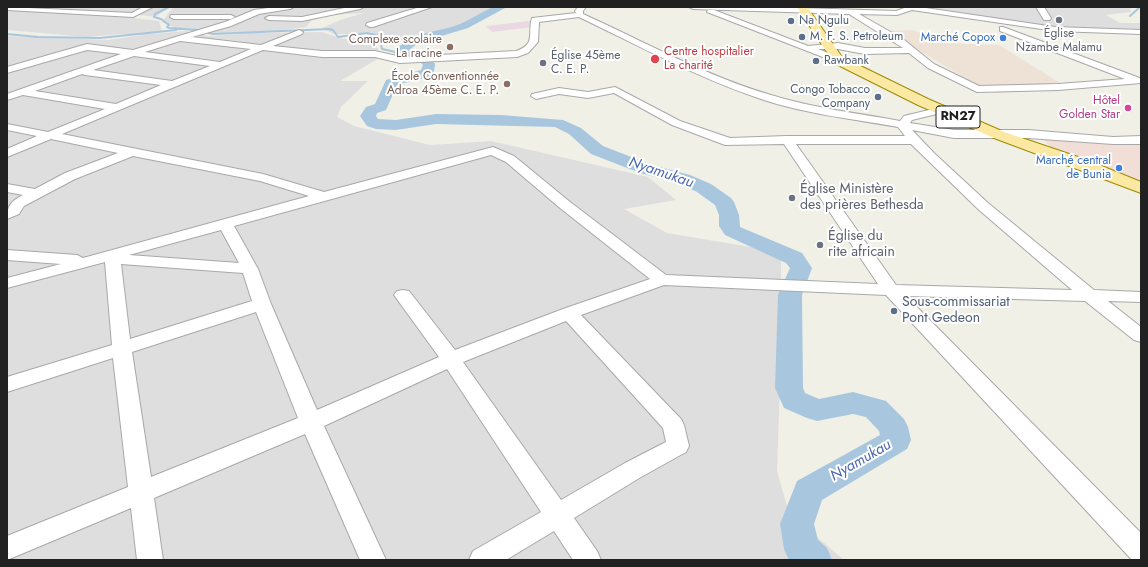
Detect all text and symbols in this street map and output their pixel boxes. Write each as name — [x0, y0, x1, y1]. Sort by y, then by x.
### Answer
place label: Na Ngulu — [799, 14, 849, 28]
marker: Église Nzambe Malamu — [1054, 15, 1064, 25]
marker: Na Ngulu — [786, 16, 796, 26]
place label: Église Nzambe Malamu — [1016, 27, 1102, 55]
place label: M. F. S. Petroleum — [810, 30, 903, 44]
place label: Marché Copox — [921, 31, 995, 45]
marker: M. F. S. Petroleum — [797, 32, 807, 42]
place label: Complexe scolaire La racine — [349, 33, 442, 61]
marker: Marché Copox — [998, 33, 1008, 43]
marker: Complexe scolaire La racine — [445, 42, 455, 52]
place label: Centre hospitalier La charité — [664, 45, 754, 73]
place label: Église 45ème C. E. P. — [551, 49, 620, 77]
marker: Centre hospitalier La charité — [649, 53, 661, 65]
place label: Rawbank — [824, 54, 869, 68]
marker: Rawbank — [811, 56, 821, 66]
marker: Église 45ème C. E. P. — [538, 58, 548, 68]
place label: École Conventionnée Adroa 45ème C. E. P. — [387, 70, 499, 98]
marker: École Conventionnée Adroa 45ème C. E. P. — [502, 79, 512, 89]
place label: Congo Tobacco Company — [790, 83, 870, 111]
marker: Congo Tobacco Company — [873, 92, 883, 102]
place label: Hôtel Golden Star — [1059, 94, 1120, 122]
marker: Hôtel Golden Star — [1123, 103, 1133, 113]
road number: RN27 — [936, 106, 980, 128]
water label: Nyamukau — [626, 154, 696, 192]
place label: Marché central de Bunia — [1036, 154, 1111, 182]
marker: Marché central de Bunia — [1114, 163, 1124, 173]
place label: Église Ministère des prières Bethesda — [800, 182, 924, 214]
marker: Église Ministère des prières Bethesda — [787, 193, 797, 203]
place label: Église du rite africain — [828, 229, 895, 262]
marker: Église du rite africain — [815, 240, 825, 250]
place label: Sous-commissariat Pont Gedeon — [902, 295, 1010, 328]
marker: Sous-commissariat Pont Gedeon — [889, 306, 899, 316]
water label: Nyamukau — [827, 436, 895, 486]

